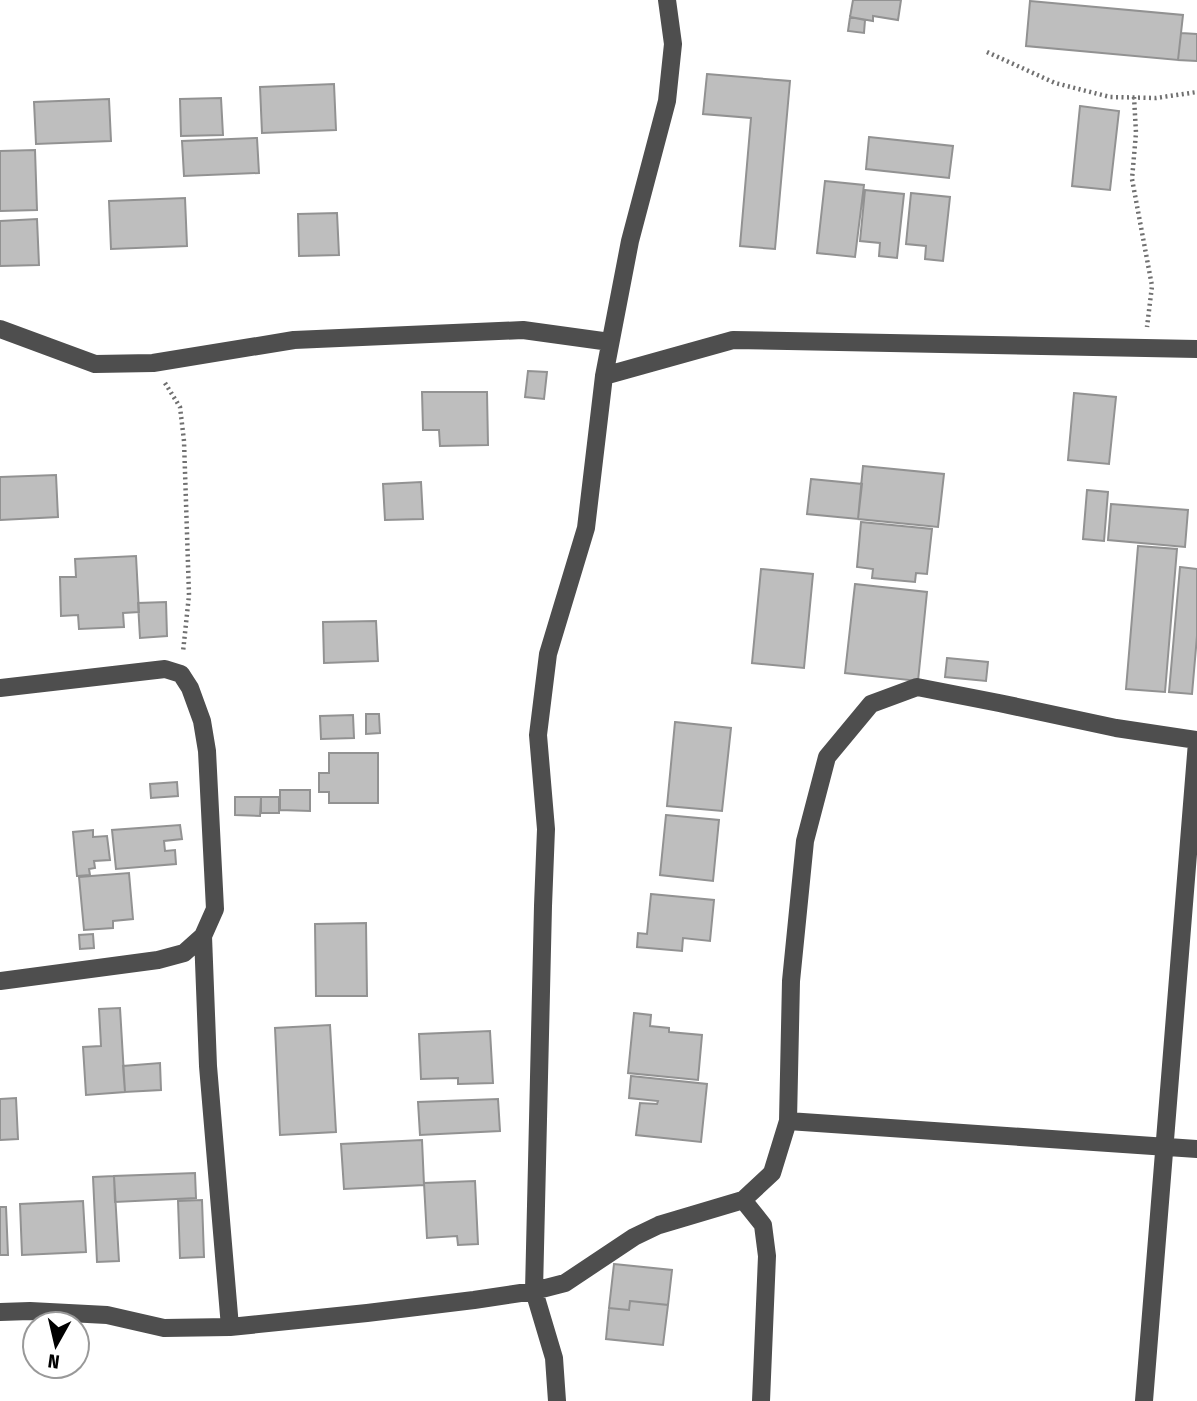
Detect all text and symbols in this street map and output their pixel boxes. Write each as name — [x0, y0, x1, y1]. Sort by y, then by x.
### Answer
north arrow — [21, 1310, 91, 1380]
text: N — [46, 1349, 61, 1374]

